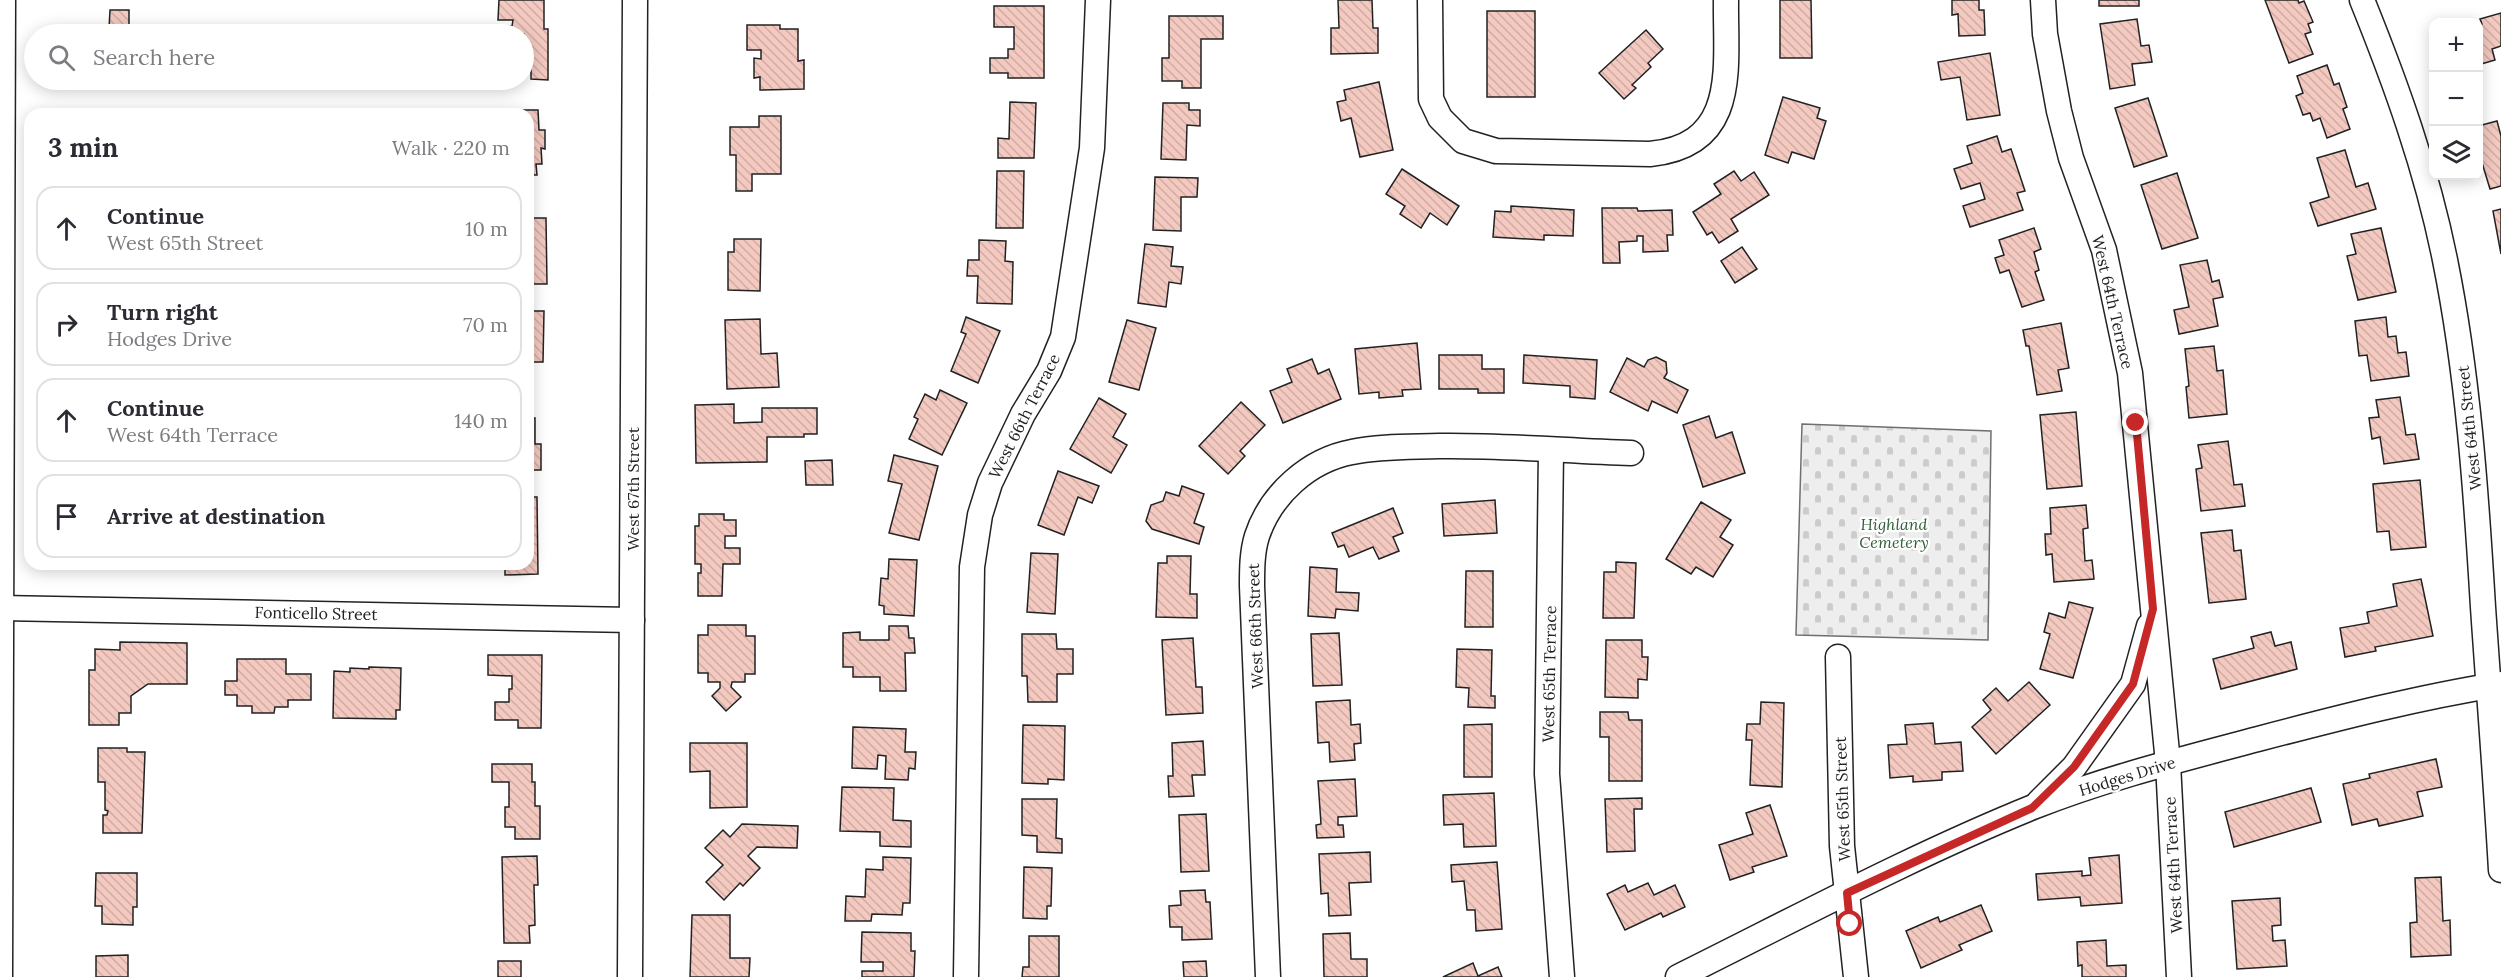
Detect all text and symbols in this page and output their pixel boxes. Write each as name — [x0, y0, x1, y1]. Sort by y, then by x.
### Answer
map controls — [2429, 18, 2483, 180]
button: + — [2429, 18, 2483, 72]
search box — [24, 24, 534, 90]
icon: search — [45, 41, 78, 74]
text: Search here — [93, 43, 215, 71]
button: − — [2429, 72, 2483, 126]
button: layers — [2429, 126, 2483, 180]
text: 3 min — [48, 131, 118, 164]
text: Walk · 220 m — [392, 135, 510, 160]
text: Continue — [107, 202, 204, 230]
icon: ahead — [50, 212, 83, 245]
text: 10 m — [465, 216, 508, 241]
text: West 65th Street — [107, 230, 263, 255]
street label: West 64th Terrace — [2088, 233, 2138, 371]
text: Turn right — [107, 298, 218, 326]
icon: right — [50, 308, 83, 341]
text: 70 m — [463, 312, 508, 337]
text: Hodges Drive — [107, 326, 232, 351]
street label: West 66th Terrace — [984, 350, 1064, 482]
street label: West 64th Street — [2452, 364, 2485, 491]
text: Continue — [107, 394, 204, 422]
icon: ahead — [50, 404, 83, 437]
text: 140 m — [454, 408, 508, 433]
route end — [2122, 409, 2148, 435]
text: West 64th Terrace — [107, 422, 278, 447]
street label: West 67th Street — [623, 426, 643, 551]
icon: arrive — [50, 500, 83, 533]
text: Arrive at destination — [107, 502, 325, 530]
park label: Highland Cemetery — [1859, 514, 1929, 552]
street label: West 66th Street — [1243, 562, 1267, 689]
street label: Fonticello Street — [254, 602, 378, 624]
street label: West 65th Terrace — [1538, 605, 1560, 743]
street label: West 65th Street — [1830, 735, 1854, 862]
street label: Hodges Drive — [2076, 752, 2178, 800]
street label: West 64th Terrace — [2159, 796, 2187, 934]
route start — [1836, 910, 1862, 936]

